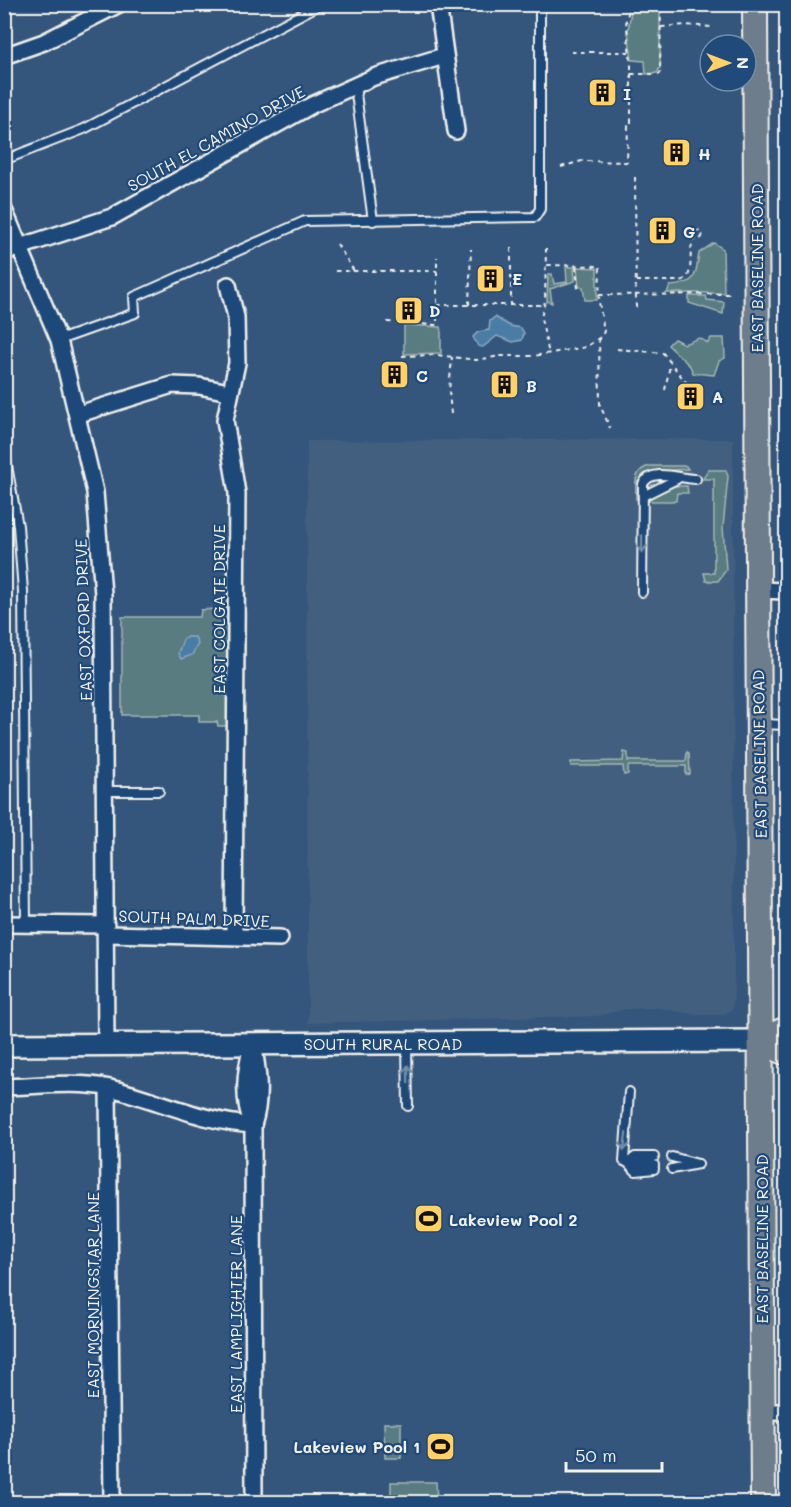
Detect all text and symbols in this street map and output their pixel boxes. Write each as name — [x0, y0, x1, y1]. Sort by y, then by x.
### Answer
north arrow — [698, 33, 758, 93]
text: N — [733, 57, 754, 69]
building icon: I — [586, 77, 618, 109]
street label: SOUTH EL CAMINO DRIVE — [123, 80, 309, 196]
place label: I — [623, 83, 631, 104]
building icon: H — [661, 137, 693, 169]
place label: H — [698, 143, 711, 164]
street label: EAST BASELINE ROAD — [746, 184, 767, 352]
building icon: G — [646, 215, 678, 247]
place label: G — [683, 221, 695, 242]
building icon: E — [475, 262, 507, 294]
place label: E — [512, 268, 522, 289]
building icon: D — [392, 294, 424, 326]
place label: D — [429, 300, 440, 321]
building icon: C — [379, 359, 411, 391]
place label: C — [416, 365, 428, 386]
building icon: B — [489, 369, 521, 401]
place label: B — [526, 375, 537, 396]
building icon: A — [675, 380, 707, 412]
place label: A — [712, 386, 723, 407]
street label: EAST COLGATE DRIVE — [208, 524, 229, 694]
one-way arrow — [636, 533, 648, 553]
street label: EAST OXFORD DRIVE — [70, 539, 96, 701]
street label: EAST BASELINE ROAD — [747, 669, 771, 839]
street label: SOUTH PALM DRIVE — [118, 905, 270, 931]
street label: SOUTH RURAL ROAD — [304, 1033, 462, 1054]
one-way arrow — [402, 1065, 414, 1085]
one-way arrow — [620, 1131, 631, 1151]
street label: EAST BASELINE ROAD — [751, 1155, 772, 1323]
street label: EAST MORNINGSTAR LANE — [82, 1192, 103, 1398]
sports icon: Lakeview Pool 2 — [412, 1203, 444, 1235]
place label: Lakeview Pool 2 — [449, 1209, 577, 1230]
street label: EAST LAMPLIGHTER LANE — [225, 1215, 246, 1413]
sports icon: Lakeview Pool 1 — [425, 1430, 457, 1462]
scale bar — [566, 1435, 662, 1473]
place label: Lakeview Pool 1 — [294, 1436, 420, 1457]
text: 50 m — [575, 1443, 617, 1467]

